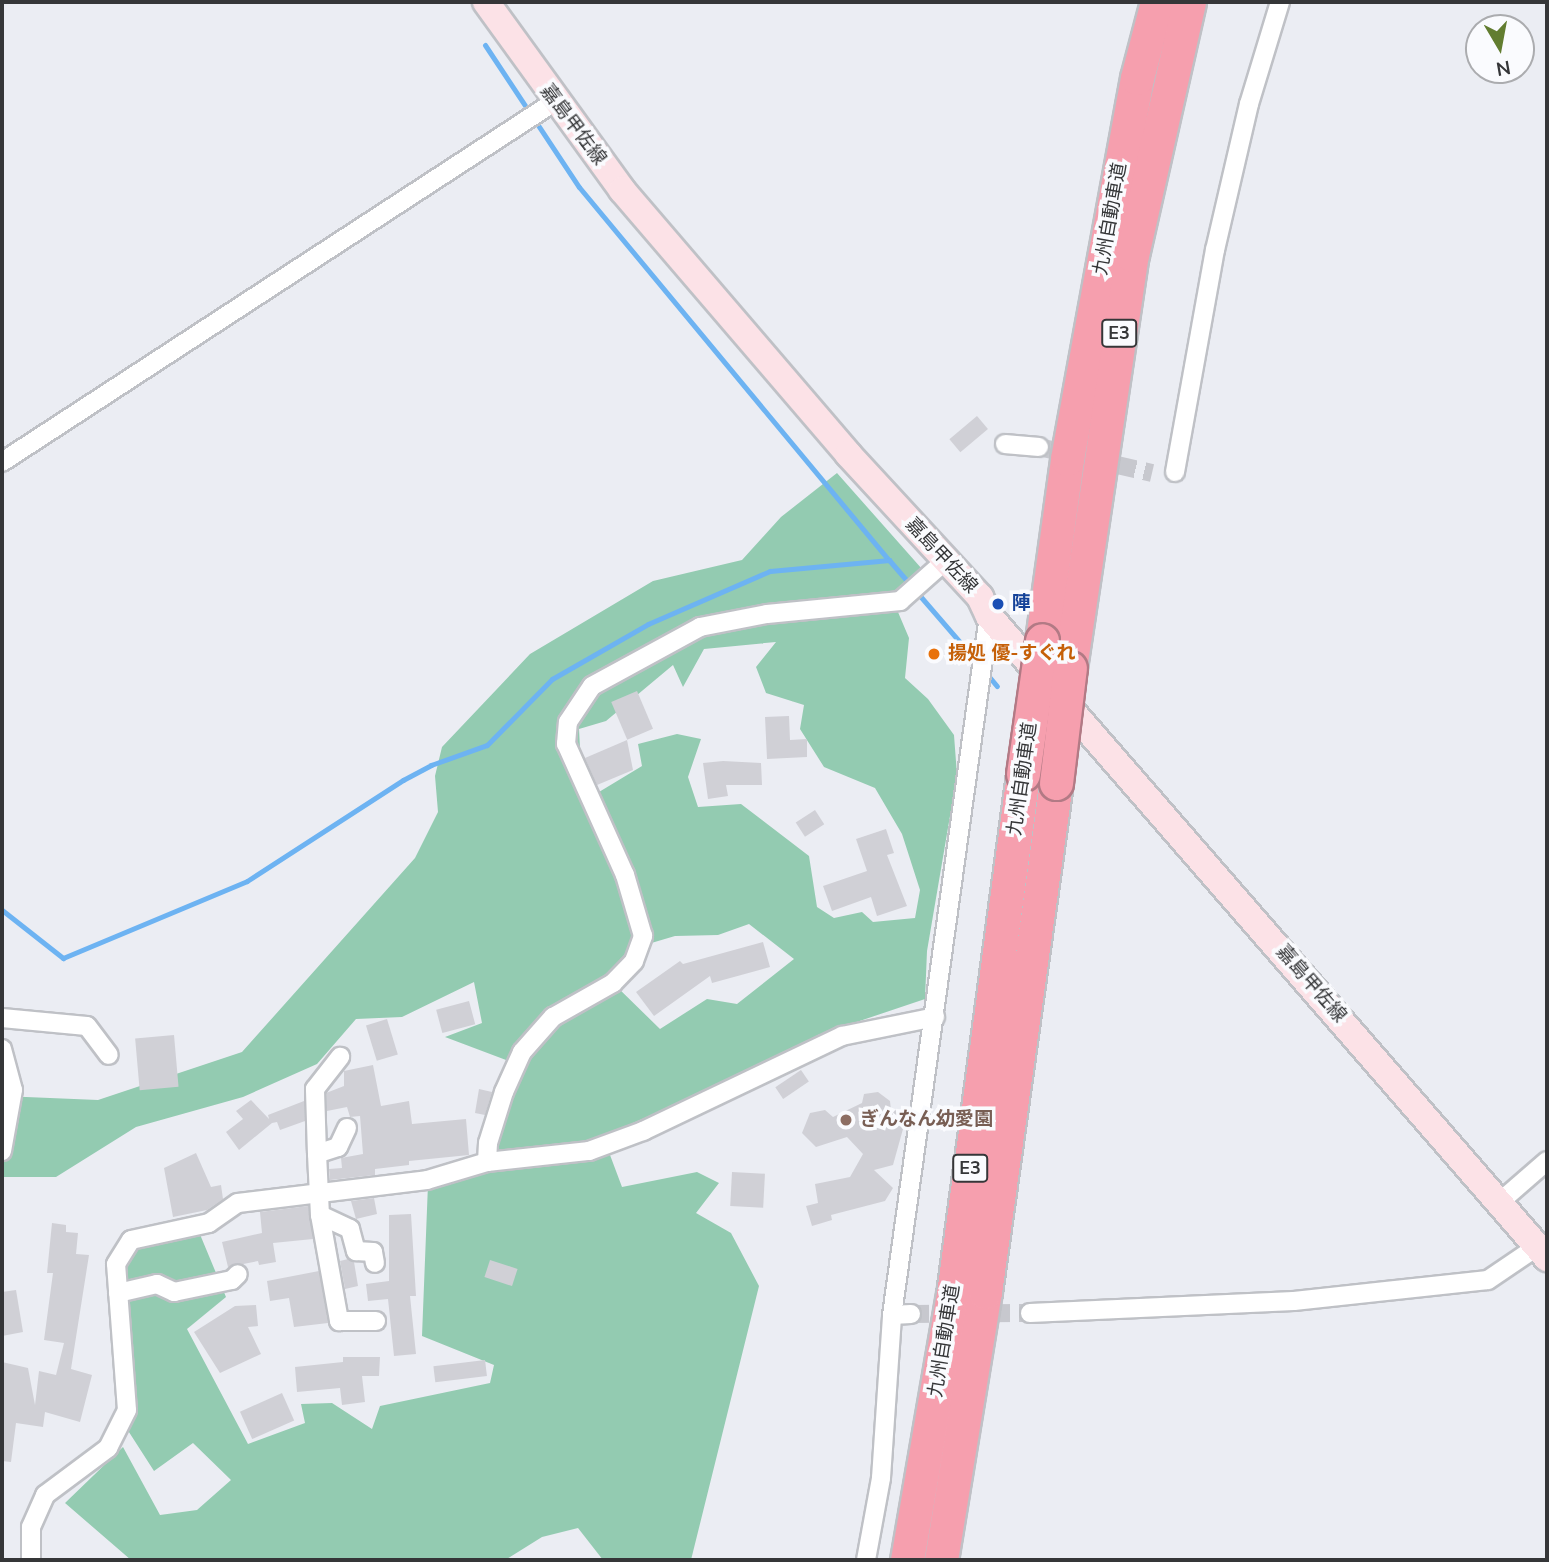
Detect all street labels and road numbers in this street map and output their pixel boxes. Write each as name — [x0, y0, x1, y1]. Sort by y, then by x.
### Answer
street label: 嘉島甲佐線 — [535, 80, 611, 170]
street label: 九州自動車道 — [1090, 161, 1132, 277]
road number: E3 — [1100, 318, 1138, 348]
street label: 嘉島甲佐線 — [900, 513, 982, 599]
street label: 九州自動車道 — [1004, 721, 1042, 837]
street label: 嘉島甲佐線 — [1271, 941, 1351, 1027]
road number: E3 — [951, 1154, 989, 1182]
street label: 九州自動車道 — [925, 1283, 965, 1399]

